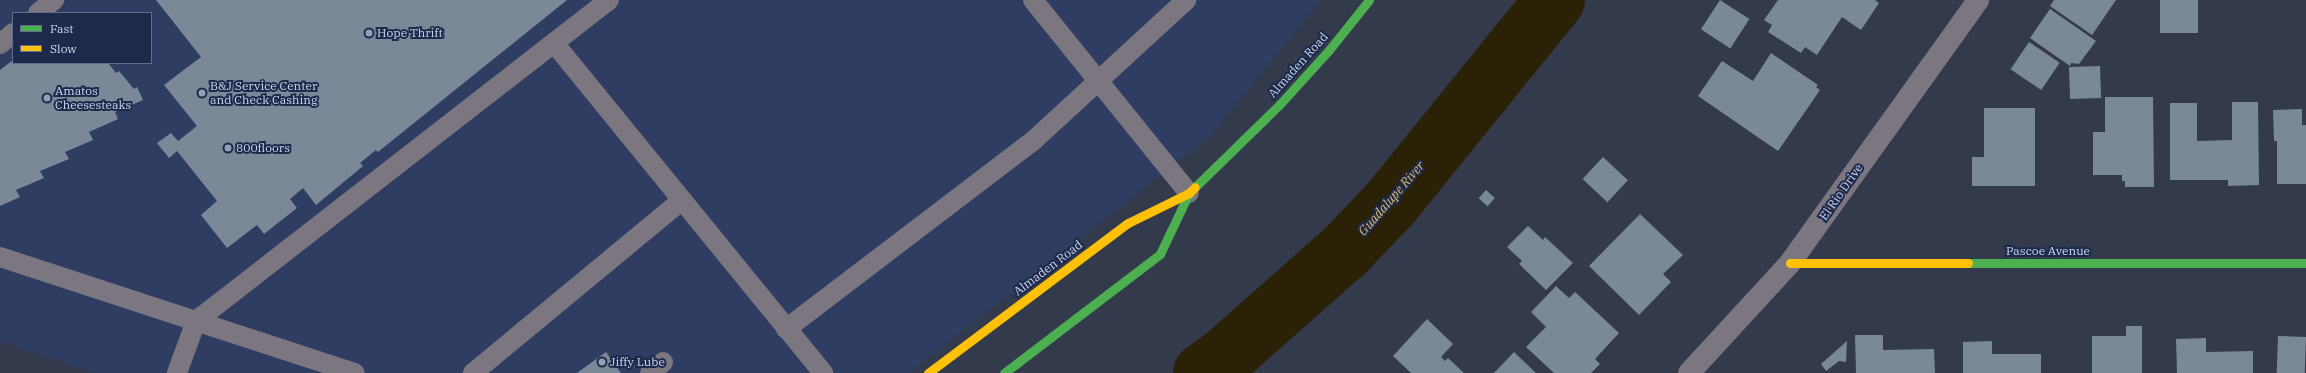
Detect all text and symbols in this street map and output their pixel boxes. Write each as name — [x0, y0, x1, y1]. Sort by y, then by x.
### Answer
legend — [12, 12, 152, 64]
text: Fast — [50, 21, 74, 36]
place label: Hope Thrift — [377, 26, 443, 40]
marker: Hope Thrift — [364, 28, 374, 38]
street label: Almaden Road — [1265, 30, 1331, 100]
text: Slow — [50, 41, 77, 56]
place label: B&J Service Center and Check Cashing — [210, 79, 318, 107]
place label: Amatos Cheesesteaks — [55, 84, 131, 112]
marker: B&J Service Center and Check Cashing — [197, 88, 207, 98]
marker: Amatos Cheesesteaks — [42, 93, 52, 103]
place label: 800floors — [236, 141, 290, 155]
marker: 800floors — [223, 143, 233, 153]
water label: Guadalupe River — [1356, 159, 1428, 239]
street label: El Rio Drive — [1816, 161, 1866, 223]
street label: Almaden Road — [1011, 237, 1085, 299]
street label: Pascoe Avenue — [2006, 244, 2090, 258]
place label: Jiffy Lube — [610, 355, 665, 369]
marker: Jiffy Lube — [597, 357, 607, 367]

